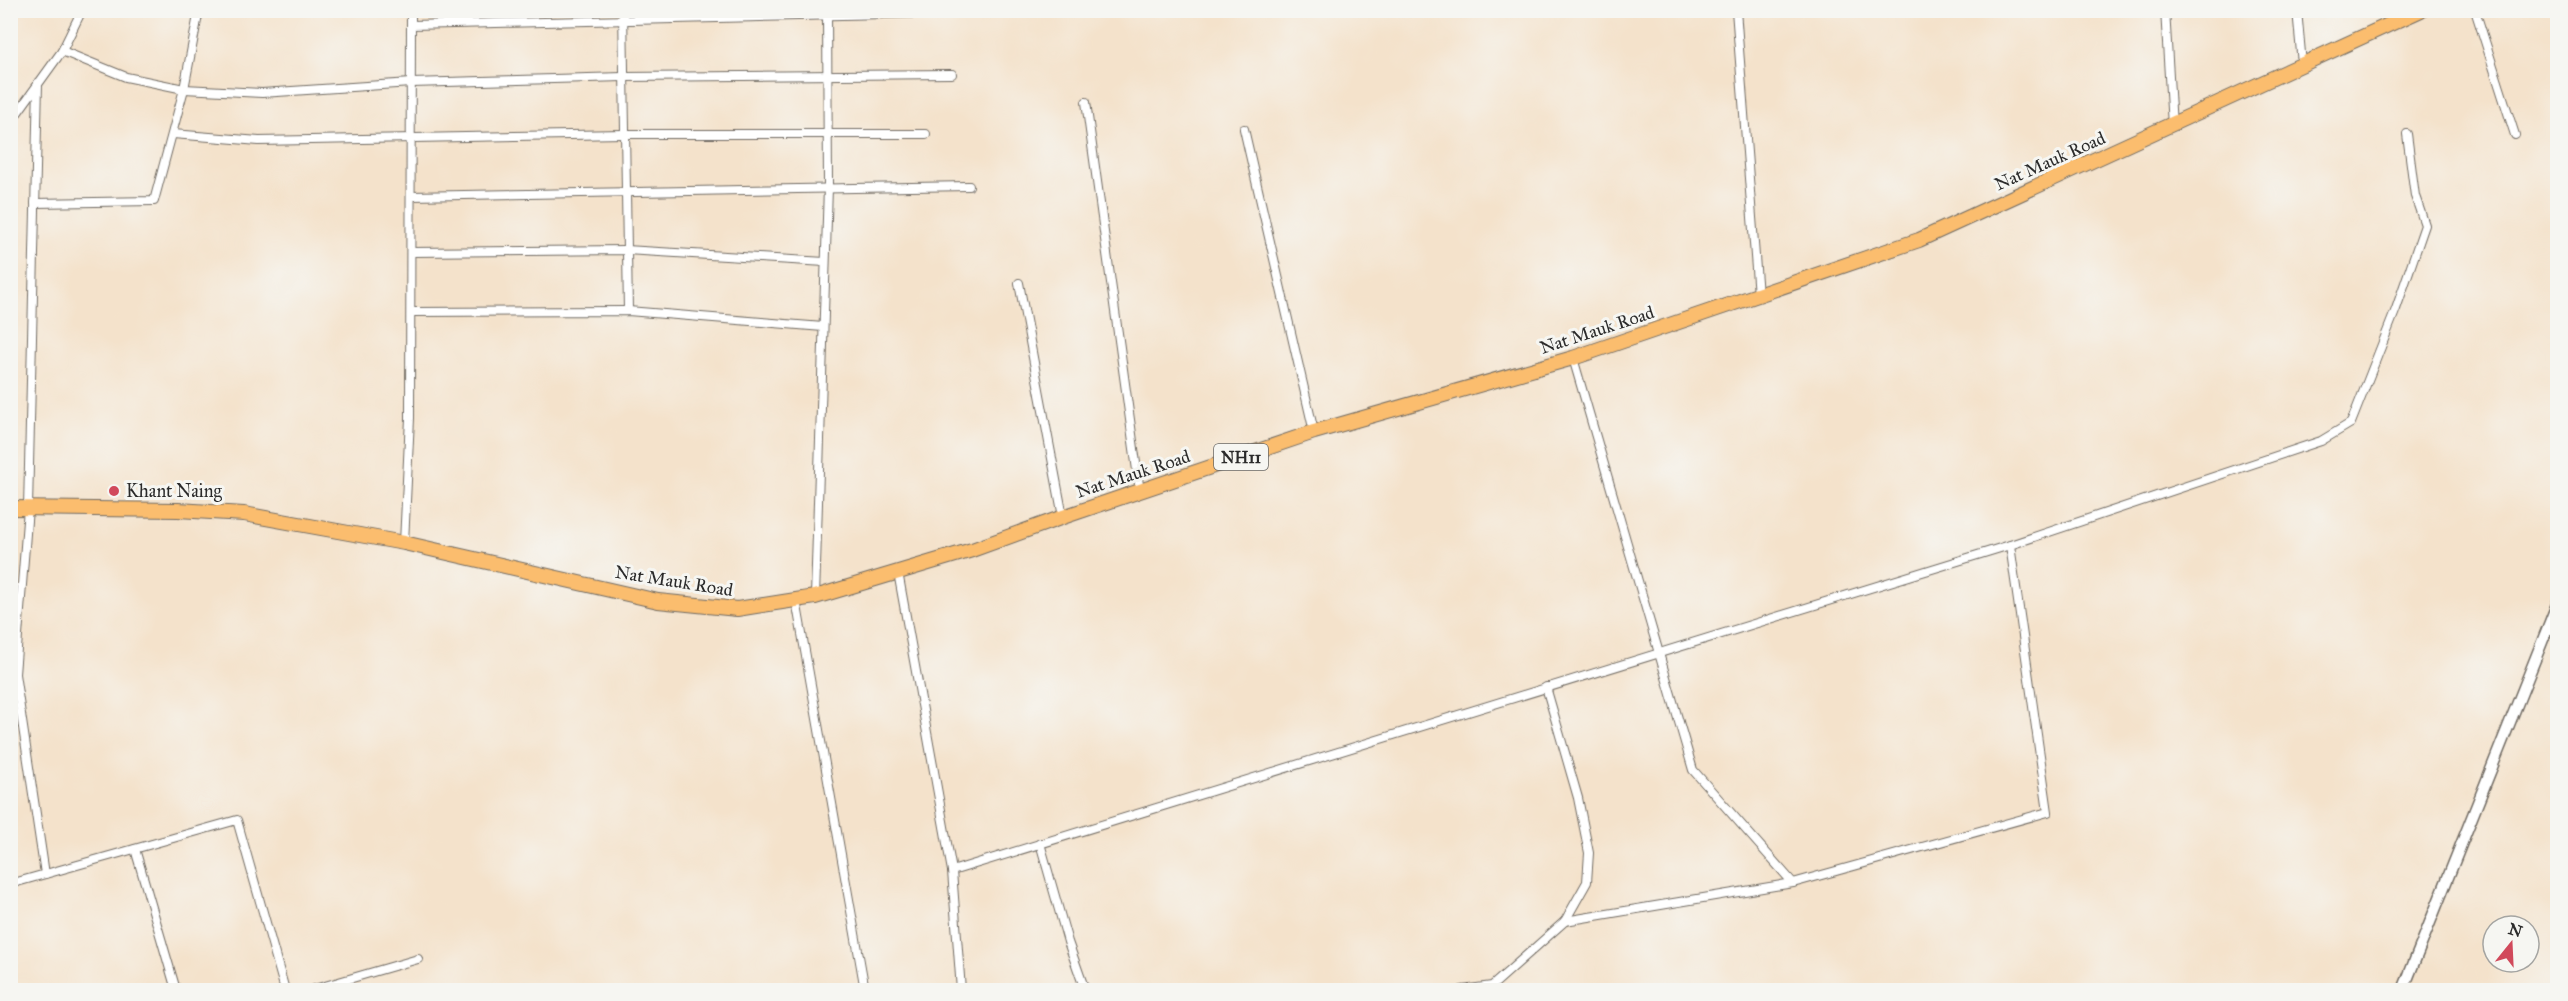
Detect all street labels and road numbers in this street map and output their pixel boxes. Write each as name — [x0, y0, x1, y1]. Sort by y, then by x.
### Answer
street label: Nat Mauk Road — [1991, 127, 2109, 195]
street label: Nat Mauk Road — [1537, 301, 1657, 359]
road number: NH11 — [1214, 444, 1268, 470]
street label: Nat Mauk Road — [1073, 445, 1193, 503]
street label: Nat Mauk Road — [613, 561, 735, 601]

